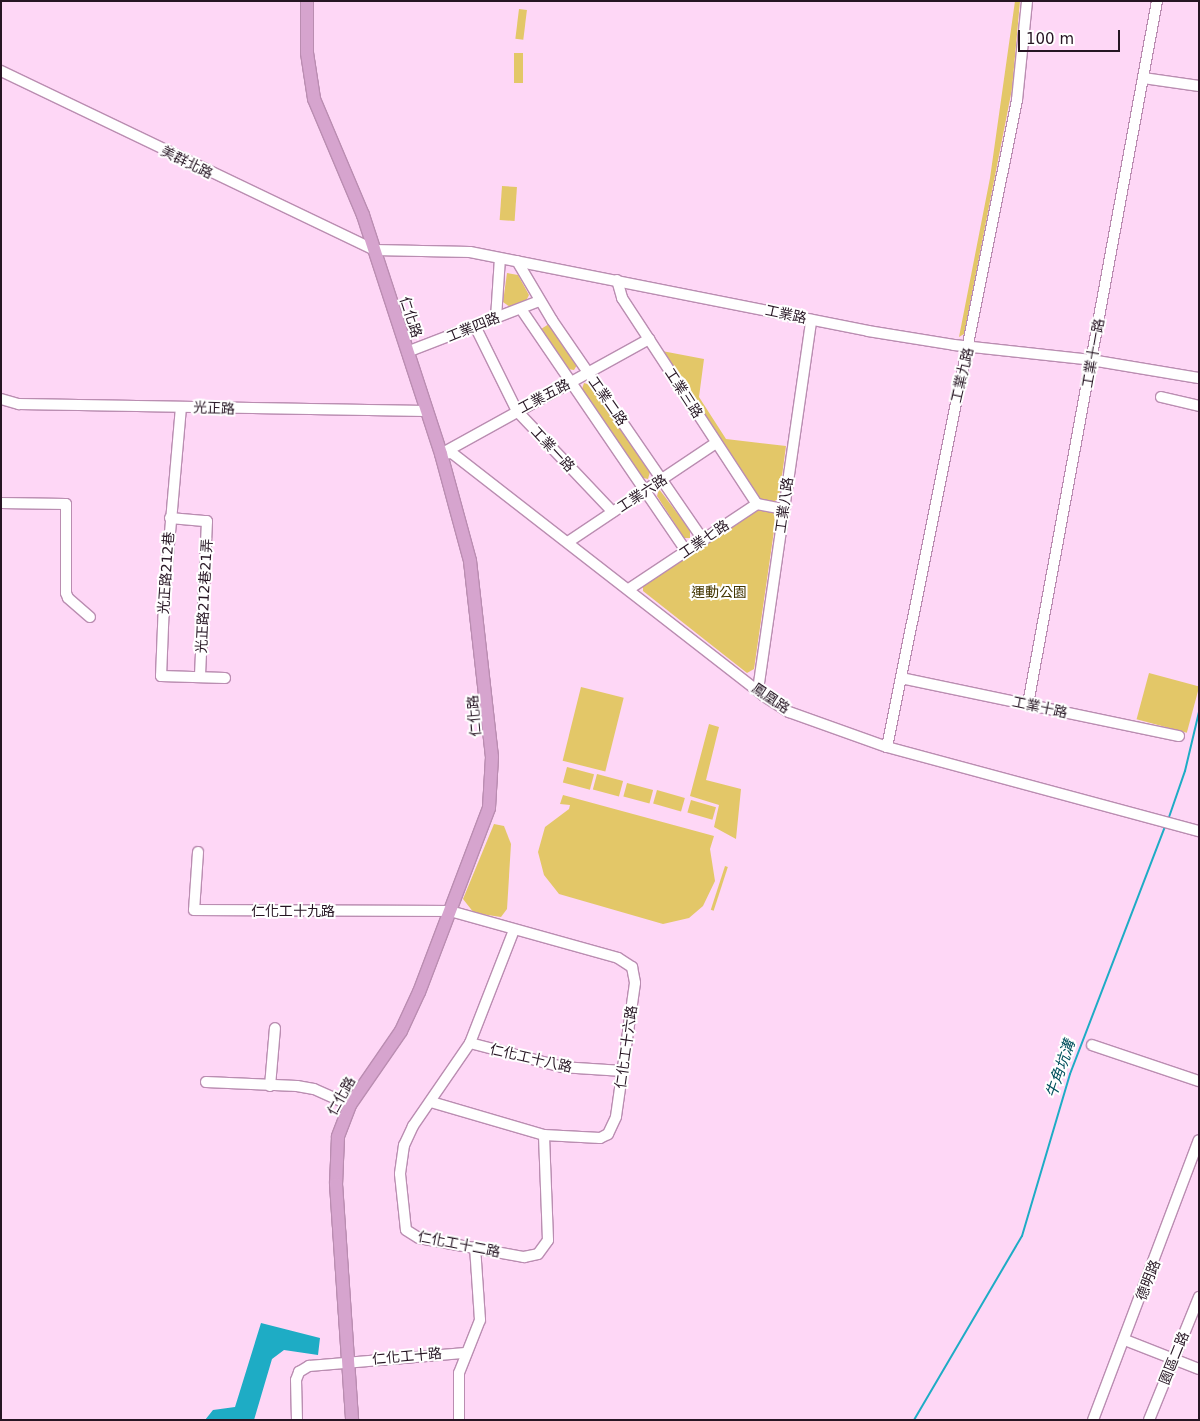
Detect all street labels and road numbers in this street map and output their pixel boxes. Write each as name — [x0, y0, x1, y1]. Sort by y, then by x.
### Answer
street label: 美群北路 — [158, 142, 216, 182]
street label: 仁化路 — [397, 294, 425, 340]
street label: 工業路 — [764, 301, 808, 327]
street label: 工業四路 — [444, 309, 502, 345]
street label: 工業十一路 — [1079, 317, 1107, 389]
street label: 工業九路 — [948, 346, 976, 404]
street label: 工業三路 — [662, 365, 706, 421]
street label: 工業二路 — [585, 373, 631, 429]
street label: 工業五路 — [515, 375, 573, 417]
street label: 光正路 — [193, 399, 235, 417]
street label: 工業一路 — [528, 423, 578, 475]
street label: 工業六路 — [614, 471, 670, 515]
street label: 工業八路 — [772, 476, 796, 534]
street label: 工業七路 — [676, 516, 732, 562]
street label: 光正路212巷 — [155, 531, 177, 615]
street label: 光正路212巷21弄 — [193, 538, 215, 654]
street label: 鳳凰路 — [749, 679, 793, 717]
street label: 工業十路 — [1011, 693, 1069, 721]
street label: 仁化路 — [464, 694, 484, 738]
street label: 仁化工十九路 — [251, 903, 335, 919]
street label: 仁化工十六路 — [612, 1004, 640, 1090]
street label: 仁化工十八路 — [488, 1040, 574, 1076]
street label: 仁化路 — [323, 1074, 359, 1118]
street label: 仁化工十二路 — [416, 1228, 502, 1260]
street label: 德明路 — [1133, 1257, 1163, 1303]
street label: 園區二路 — [1156, 1329, 1192, 1387]
street label: 仁化工十路 — [371, 1345, 443, 1367]

